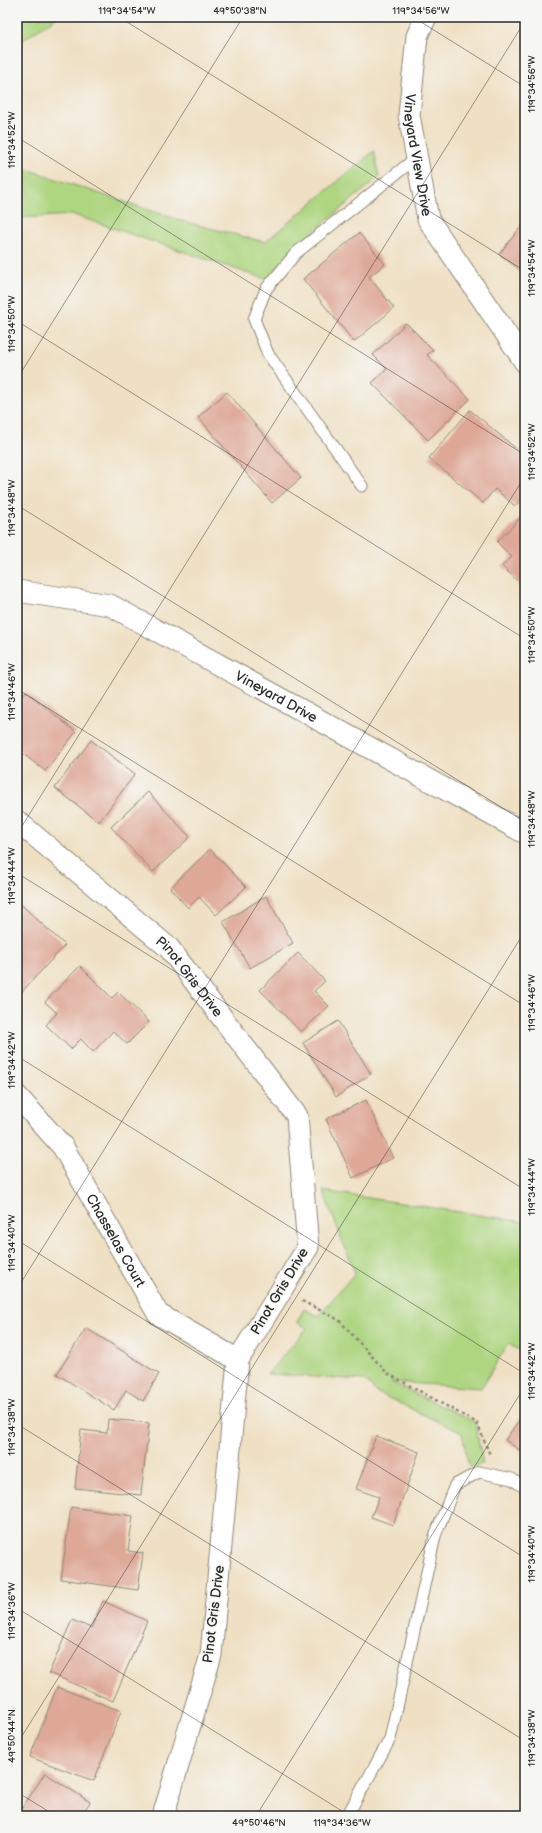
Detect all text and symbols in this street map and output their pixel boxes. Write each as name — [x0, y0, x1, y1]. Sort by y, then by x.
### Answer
text: 119°34'54"W — [98, 5, 156, 17]
text: 49°50'38"N — [213, 5, 267, 17]
text: 119°34'56"W — [392, 5, 450, 17]
text: 119°34'56"W — [526, 55, 538, 113]
street label: Vineyard View Drive — [400, 93, 435, 218]
text: 119°34'52"W — [6, 111, 18, 169]
text: 119°34'54"W — [526, 239, 538, 297]
text: 119°34'50"W — [6, 295, 18, 353]
text: 119°34'52"W — [526, 423, 538, 481]
text: 119°34'48"W — [6, 479, 18, 537]
text: 119°34'50"W — [526, 606, 538, 664]
text: 119°34'46"W — [6, 663, 18, 721]
street label: Vineyard Drive — [232, 667, 320, 726]
text: 119°34'48"W — [526, 790, 538, 848]
text: 119°34'44"W — [6, 847, 18, 905]
street label: Pinot Gris Drive — [152, 933, 226, 1020]
text: 119°34'46"W — [526, 974, 538, 1032]
text: 119°34'42"W — [6, 1031, 18, 1089]
text: 119°34'44"W — [526, 1158, 538, 1216]
street label: Chasselas Court — [82, 1191, 149, 1291]
text: 119°34'40"W — [6, 1214, 18, 1272]
street label: Pinot Gris Drive — [247, 1245, 312, 1338]
text: 119°34'42"W — [526, 1342, 538, 1400]
text: 119°34'38"W — [6, 1398, 18, 1456]
text: 119°34'40"W — [526, 1525, 538, 1583]
street label: Pinot Gris Drive — [199, 1564, 228, 1664]
text: 119°34'36"W — [6, 1582, 18, 1640]
text: 49°50'44"N — [6, 1709, 18, 1763]
text: 119°34'38"W — [526, 1709, 538, 1767]
text: 49°50'46"N — [232, 1817, 286, 1829]
text: 119°34'36"W — [313, 1817, 371, 1829]

